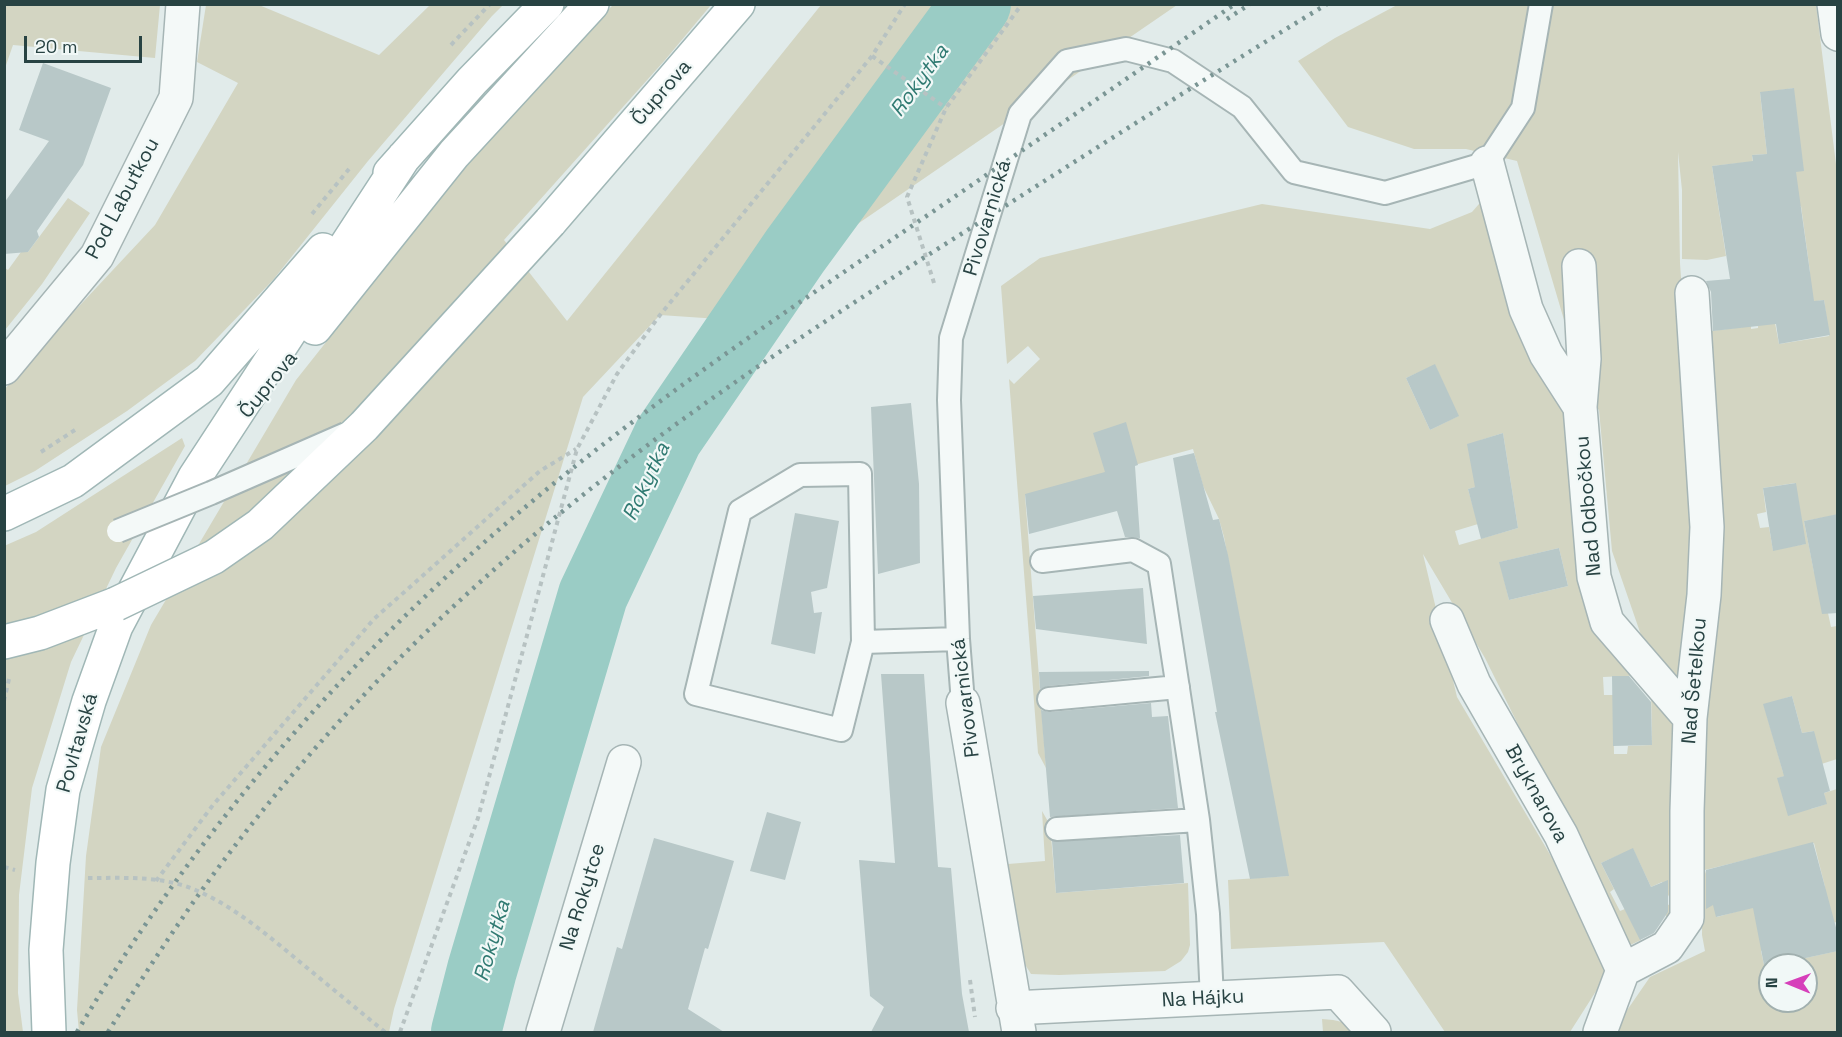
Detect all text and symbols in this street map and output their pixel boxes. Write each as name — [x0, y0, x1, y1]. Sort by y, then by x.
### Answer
scale bar — [27, 24, 146, 62]
text: 20 m — [35, 35, 78, 58]
water label: Rokytka — [885, 40, 955, 122]
street label: Čuprova — [627, 55, 697, 131]
street label: Pod Labuťkou — [81, 134, 165, 264]
street label: Pivovarnická — [959, 157, 1017, 279]
street label: Čuprova — [235, 347, 303, 423]
street label: Nad Odbočkou — [1571, 435, 1607, 577]
water label: Rokytka — [618, 439, 676, 525]
street label: Nad Šetelkou — [1678, 617, 1712, 745]
street label: Pivovarnická — [947, 637, 985, 759]
street label: Povltavská — [52, 690, 104, 796]
street label: Bryknarova — [1499, 741, 1573, 847]
street label: Na Rokytce — [555, 841, 611, 953]
water label: Rokytka — [469, 898, 517, 984]
north arrow — [1758, 953, 1818, 1013]
text: N — [1761, 977, 1782, 988]
street label: Na Hájku — [1161, 985, 1245, 1013]

